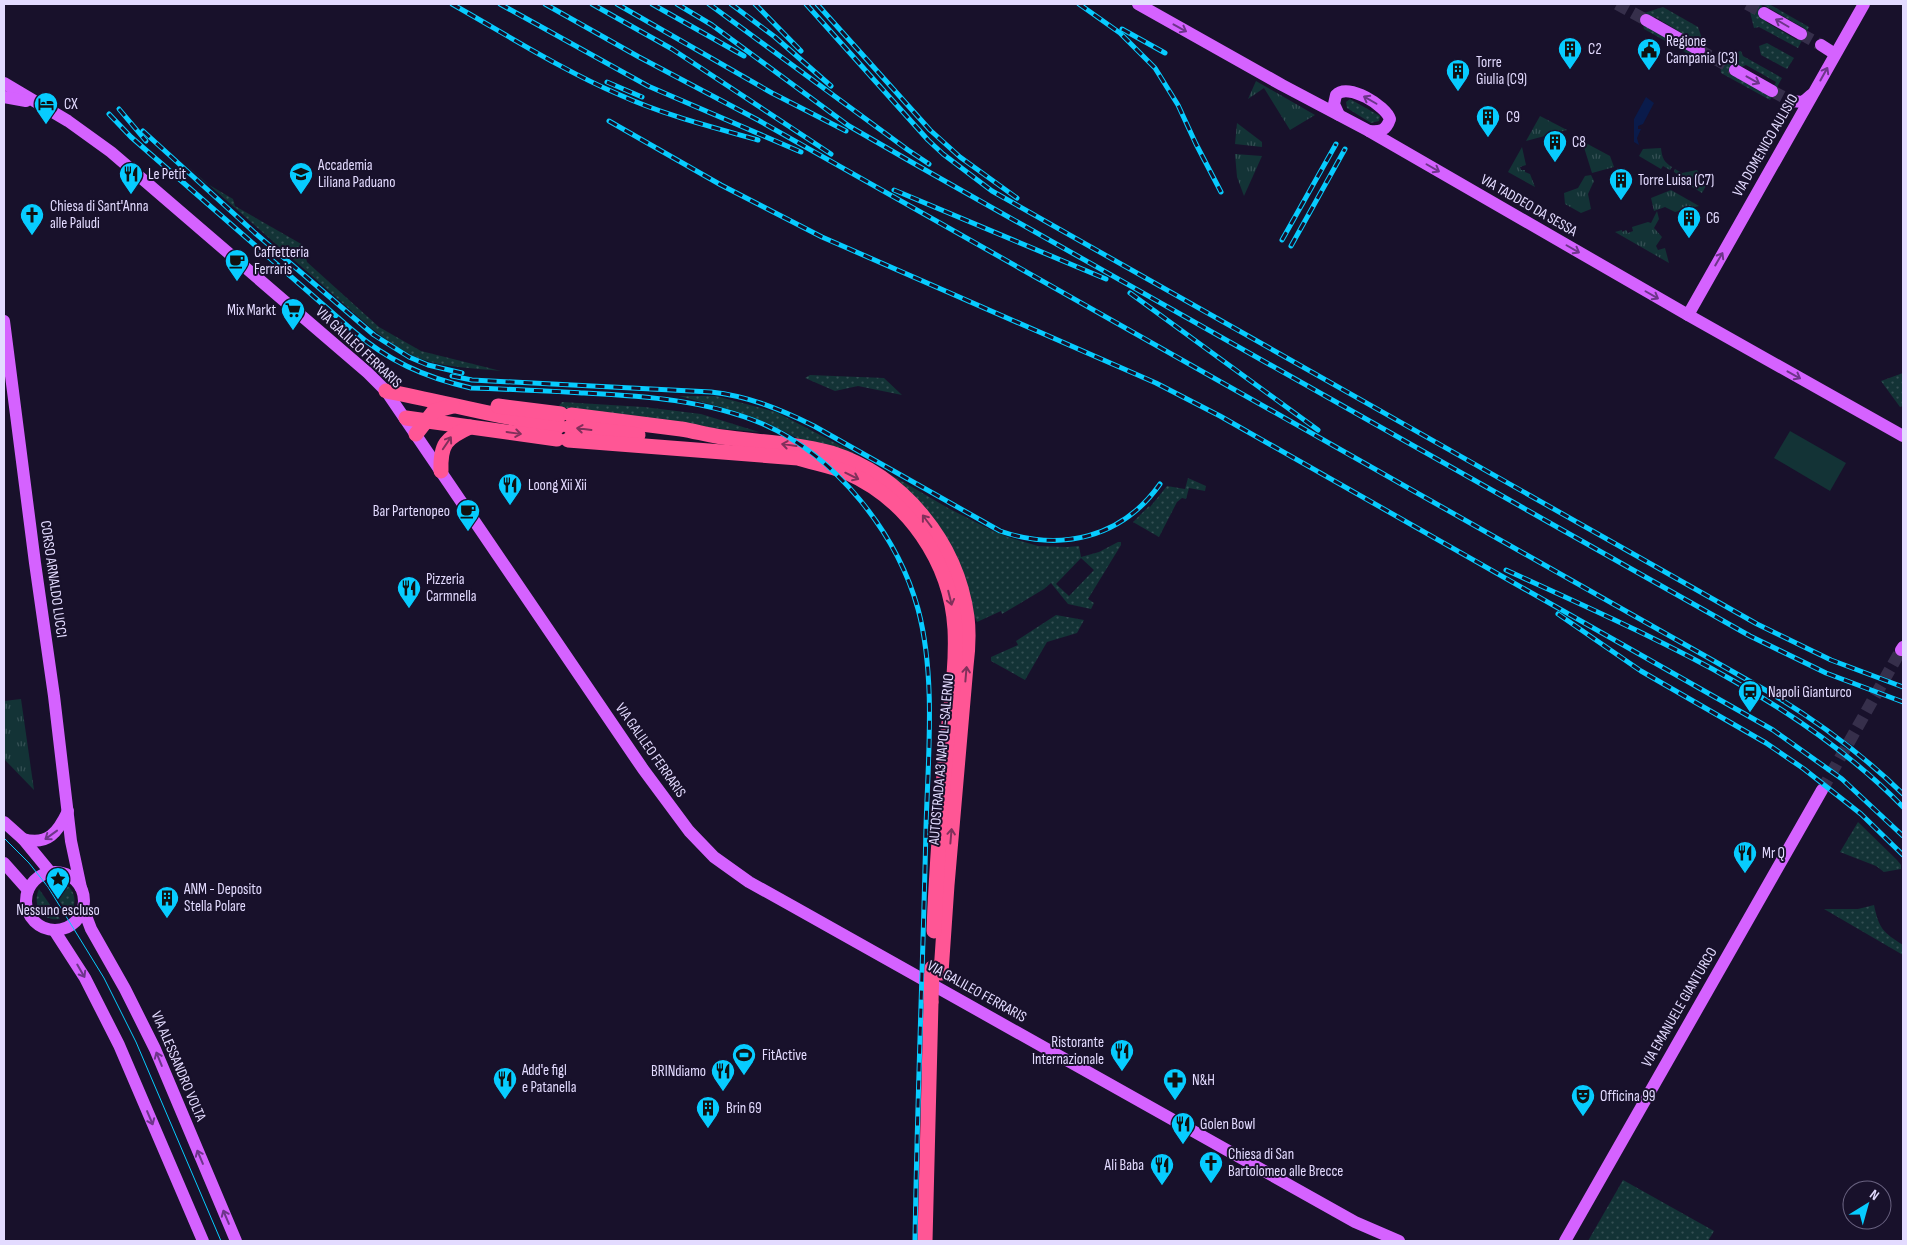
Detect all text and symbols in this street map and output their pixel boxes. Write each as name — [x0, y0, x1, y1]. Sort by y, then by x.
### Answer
one-way arrow — [1775, 18, 1790, 28]
one-way arrow — [1173, 23, 1187, 33]
place label: Regione Campania (C3) — [1666, 32, 1738, 68]
building icon: C2 — [1557, 36, 1583, 70]
public building icon: Regione Campania (C3) — [1636, 37, 1662, 71]
place label: C2 — [1588, 40, 1602, 59]
place label: Torre Giulia (C9) — [1476, 53, 1527, 89]
building icon: Torre Giulia (C9) — [1445, 58, 1471, 92]
one-way arrow — [1819, 66, 1829, 81]
one-way arrow — [1746, 75, 1761, 85]
hotel icon: CX — [33, 91, 59, 125]
street label: VIA DOMENICO AULISIO — [1728, 91, 1802, 200]
place label: CX — [64, 95, 78, 114]
one-way arrow — [1363, 95, 1377, 105]
building icon: C9 — [1475, 104, 1501, 138]
place label: C9 — [1506, 108, 1520, 127]
building icon: C8 — [1542, 129, 1568, 163]
place label: C8 — [1572, 133, 1586, 152]
place label: Accademia Liliana Paduano — [317, 156, 395, 192]
restaurant icon: Le Petit — [118, 161, 144, 195]
school or university icon: Accademia Liliana Paduano — [288, 161, 314, 195]
one-way arrow — [1425, 164, 1439, 174]
place label: Le Petit — [148, 165, 186, 184]
building icon: Torre Luisa (C7) — [1608, 167, 1634, 201]
street label: VIA TADDEO DA SESSA — [1477, 170, 1581, 241]
place label: Torre Luisa (C7) — [1638, 171, 1714, 190]
place label: Chiesa di Sant'Anna alle Paludi — [50, 197, 149, 233]
church icon: Chiesa di Sant'Anna alle Paludi — [19, 202, 45, 236]
building icon: C6 — [1676, 205, 1702, 239]
place label: C6 — [1706, 209, 1719, 228]
place label: Caffetteria Ferraris — [254, 243, 309, 279]
one-way arrow — [1566, 245, 1580, 255]
cafe icon: Caffetteria Ferraris — [224, 248, 250, 282]
one-way arrow — [1714, 253, 1724, 267]
one-way arrow — [1645, 290, 1659, 300]
supermarket icon: Mix Markt — [280, 297, 306, 331]
place label: Mix Markt — [227, 301, 276, 320]
street label: VIA GALILEO FERRARIS — [312, 303, 406, 392]
one-way arrow — [1786, 370, 1800, 380]
one-way arrow — [576, 424, 592, 434]
one-way arrow — [505, 428, 521, 438]
one-way arrow — [442, 436, 452, 450]
one-way arrow — [781, 440, 797, 450]
one-way arrow — [844, 471, 859, 481]
restaurant icon: Loong Xii Xii — [497, 472, 523, 506]
place label: Loong Xii Xii — [528, 476, 587, 495]
cafe icon: Bar Partenopeo — [455, 498, 481, 532]
place label: Bar Partenopeo — [373, 502, 450, 521]
one-way arrow — [921, 515, 932, 528]
street label: CORSO ARNALDO LUCCI — [36, 519, 71, 639]
place label: Pizzeria Carmnella — [426, 570, 477, 606]
restaurant icon: Pizzeria Carmnella — [396, 575, 422, 609]
one-way arrow — [946, 590, 955, 606]
one-way arrow — [961, 667, 970, 683]
street label: AUTOSTRADA A3 NAPOLI-SALERNO — [924, 673, 958, 847]
station icon: Napoli Gianturco — [1737, 679, 1763, 713]
place label: Napoli Gianturco — [1768, 683, 1852, 702]
street label: VIA GALILEO FERRARIS — [611, 699, 690, 801]
one-way arrow — [946, 828, 956, 844]
one-way arrow — [44, 830, 58, 840]
restaurant icon: Mr Q — [1732, 840, 1758, 874]
place label: Mr Q — [1762, 844, 1785, 863]
place icon: Nessuno escluso — [45, 866, 71, 900]
place label: ANM - Deposito Stella Polare — [183, 880, 262, 916]
building icon: ANM - Deposito Stella Polare — [154, 885, 180, 919]
place label: Nessuno escluso — [16, 901, 100, 920]
street label: VIA EMANUELE GIANTURCO — [1637, 944, 1721, 1070]
street label: VIA GALILEO FERRARIS — [924, 956, 1030, 1027]
one-way arrow — [77, 963, 87, 978]
street label: VIA ALESSANDRO VOLTA — [147, 1008, 211, 1125]
place label: Ristorante Internazionale — [1032, 1033, 1104, 1069]
restaurant icon: Ristorante Internazionale — [1109, 1038, 1135, 1072]
sports icon: FitActive — [731, 1042, 757, 1076]
place label: FitActive — [762, 1046, 807, 1065]
one-way arrow — [154, 1052, 164, 1067]
restaurant icon: BRINdiamo — [710, 1058, 736, 1092]
place label: Add'e figl e Patanella — [521, 1061, 577, 1097]
place label: BRINdiamo — [651, 1062, 706, 1081]
restaurant icon: Add'e figl e Patanella — [492, 1066, 518, 1100]
pharmacy icon: N&H — [1162, 1067, 1188, 1101]
place label: N&H — [1192, 1071, 1215, 1090]
theatre icon: Officina 99 — [1570, 1083, 1596, 1117]
place label: Officina 99 — [1600, 1087, 1655, 1106]
building icon: Brin 69 — [695, 1095, 721, 1129]
place label: Brin 69 — [726, 1099, 762, 1118]
one-way arrow — [146, 1110, 156, 1125]
restaurant icon: Golen Bowl — [1170, 1111, 1196, 1145]
place label: Golen Bowl — [1200, 1115, 1255, 1134]
place label: Chiesa di San Bartolomeo alle Brecce — [1228, 1145, 1343, 1181]
one-way arrow — [195, 1149, 204, 1164]
church icon: Chiesa di San Bartolomeo alle Brecce — [1198, 1150, 1224, 1184]
restaurant icon: Ali Baba — [1149, 1152, 1175, 1186]
place label: Ali Baba — [1104, 1156, 1144, 1175]
north arrow — [1842, 1180, 1892, 1230]
text: N — [1866, 1186, 1883, 1204]
one-way arrow — [221, 1210, 231, 1225]

